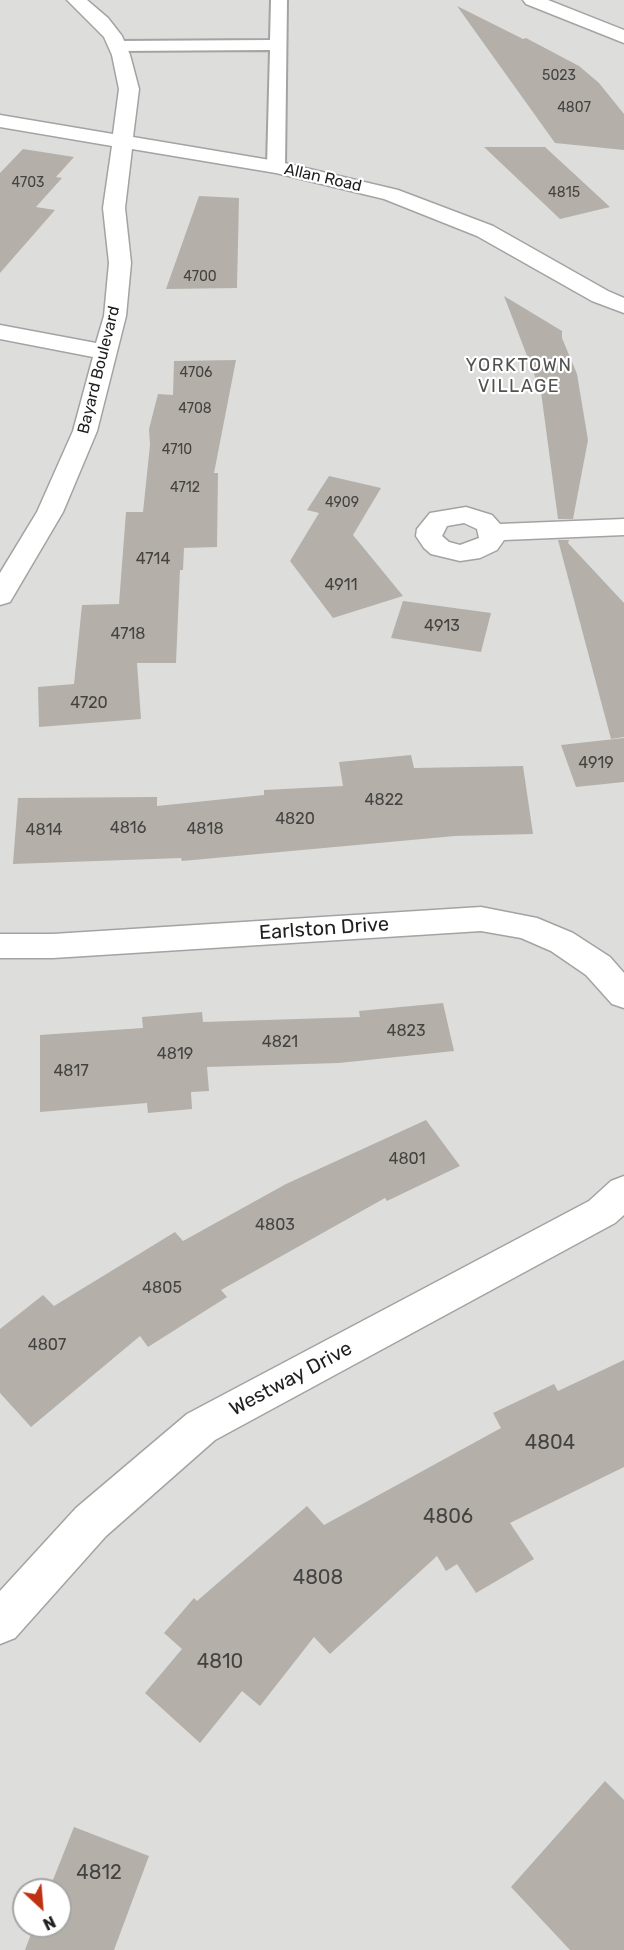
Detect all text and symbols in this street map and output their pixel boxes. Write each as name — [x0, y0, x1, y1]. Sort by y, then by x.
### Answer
house number: 5023 — [542, 68, 576, 84]
house number: 4807 — [557, 100, 591, 116]
street label: Allan Road — [282, 160, 364, 196]
house number: 4703 — [12, 175, 44, 191]
house number: 4815 — [548, 185, 580, 201]
house number: 4700 — [183, 269, 217, 285]
street label: Bayard Boulevard — [74, 304, 124, 436]
district label: YORKTOWN VILLAGE — [465, 355, 573, 398]
house number: 4706 — [180, 365, 212, 381]
house number: 4708 — [178, 401, 212, 417]
house number: 4710 — [162, 442, 192, 458]
house number: 4712 — [170, 480, 200, 496]
house number: 4909 — [325, 495, 359, 511]
house number: 4714 — [136, 549, 170, 569]
house number: 4911 — [325, 575, 357, 595]
house number: 4913 — [424, 616, 460, 636]
house number: 4718 — [111, 624, 145, 644]
house number: 4720 — [70, 693, 108, 713]
house number: 4919 — [578, 753, 614, 773]
house number: 4822 — [365, 790, 403, 810]
house number: 4820 — [275, 809, 315, 829]
house number: 4816 — [110, 818, 146, 838]
house number: 4818 — [186, 819, 224, 839]
house number: 4814 — [26, 820, 62, 840]
street label: Earlston Drive — [258, 912, 390, 946]
house number: 4823 — [386, 1021, 426, 1041]
house number: 4821 — [262, 1032, 298, 1052]
house number: 4819 — [157, 1044, 193, 1064]
house number: 4817 — [53, 1061, 89, 1081]
house number: 4801 — [388, 1149, 426, 1169]
house number: 4803 — [255, 1215, 295, 1235]
house number: 4805 — [142, 1278, 182, 1298]
house number: 4807 — [28, 1335, 66, 1355]
street label: Westway Drive — [226, 1337, 356, 1421]
house number: 4804 — [525, 1431, 575, 1455]
house number: 4806 — [423, 1505, 473, 1529]
house number: 4808 — [293, 1566, 343, 1590]
house number: 4810 — [197, 1650, 243, 1674]
house number: 4812 — [76, 1861, 122, 1885]
north arrow — [12, 1878, 72, 1938]
text: N — [40, 1912, 59, 1934]

